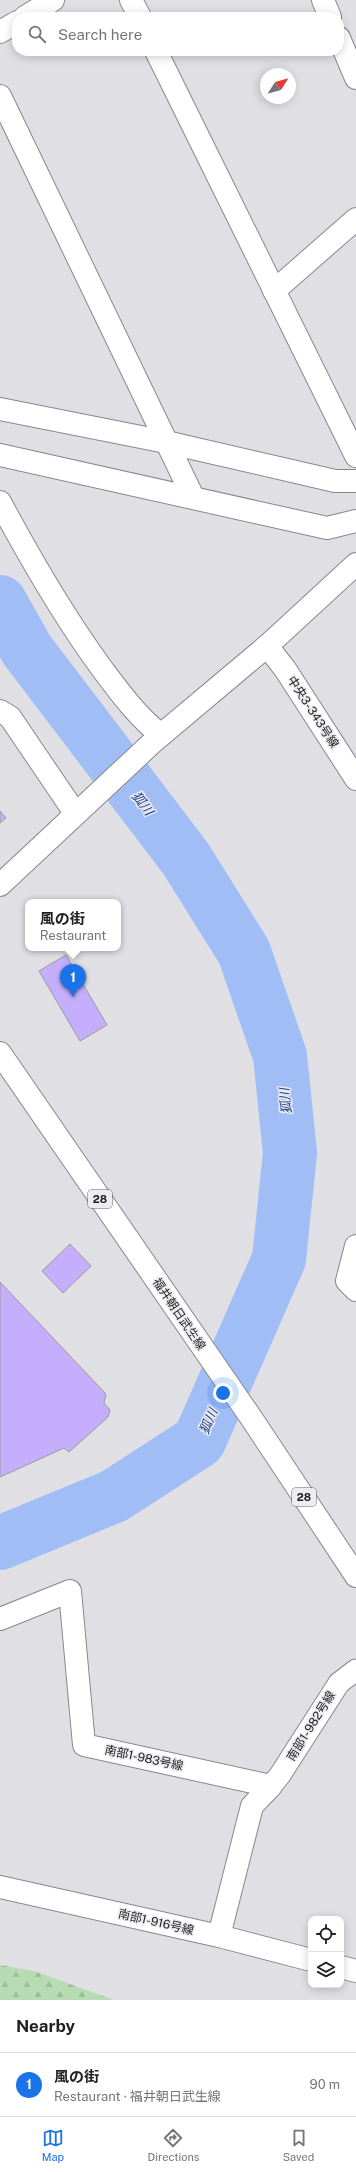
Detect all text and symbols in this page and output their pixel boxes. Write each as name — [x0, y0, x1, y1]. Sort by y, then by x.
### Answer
search box — [12, 12, 344, 56]
icon: search — [26, 23, 48, 45]
text: Search here — [58, 26, 142, 43]
north arrow — [260, 68, 296, 104]
street label: 中央3-343号線 — [285, 673, 341, 751]
water label: 狐川 — [129, 788, 158, 820]
popup — [25, 899, 121, 951]
text: 風の街 — [40, 910, 85, 927]
text: Restaurant — [40, 928, 106, 943]
pin: 1 — [60, 964, 86, 997]
water label: 狐川 — [276, 1085, 294, 1115]
road number: 28 — [88, 1190, 112, 1208]
street label: 福井朝日武生線 — [150, 1275, 208, 1353]
your location — [213, 1383, 233, 1403]
water label: 狐川 — [196, 1404, 221, 1436]
road number: 28 — [292, 1488, 316, 1506]
street label: 南部1-982号線 — [284, 1688, 338, 1764]
street label: 南部1-983号線 — [103, 1743, 185, 1773]
street label: 南部1-916号線 — [117, 1906, 195, 1938]
map controls — [308, 1916, 344, 1988]
button: locate — [308, 1916, 344, 1952]
button: layers — [308, 1952, 344, 1988]
text: Nearby — [16, 2016, 75, 2036]
text: 風の街 — [54, 2068, 99, 2085]
text: 1 — [26, 2077, 32, 2092]
text: 90 m — [310, 2077, 340, 2092]
text: Restaurant · 福井朝日武生線 — [54, 2089, 221, 2104]
tab: Map — [42, 2127, 64, 2163]
tab: Directions — [148, 2127, 199, 2163]
tab: Saved — [283, 2127, 314, 2163]

